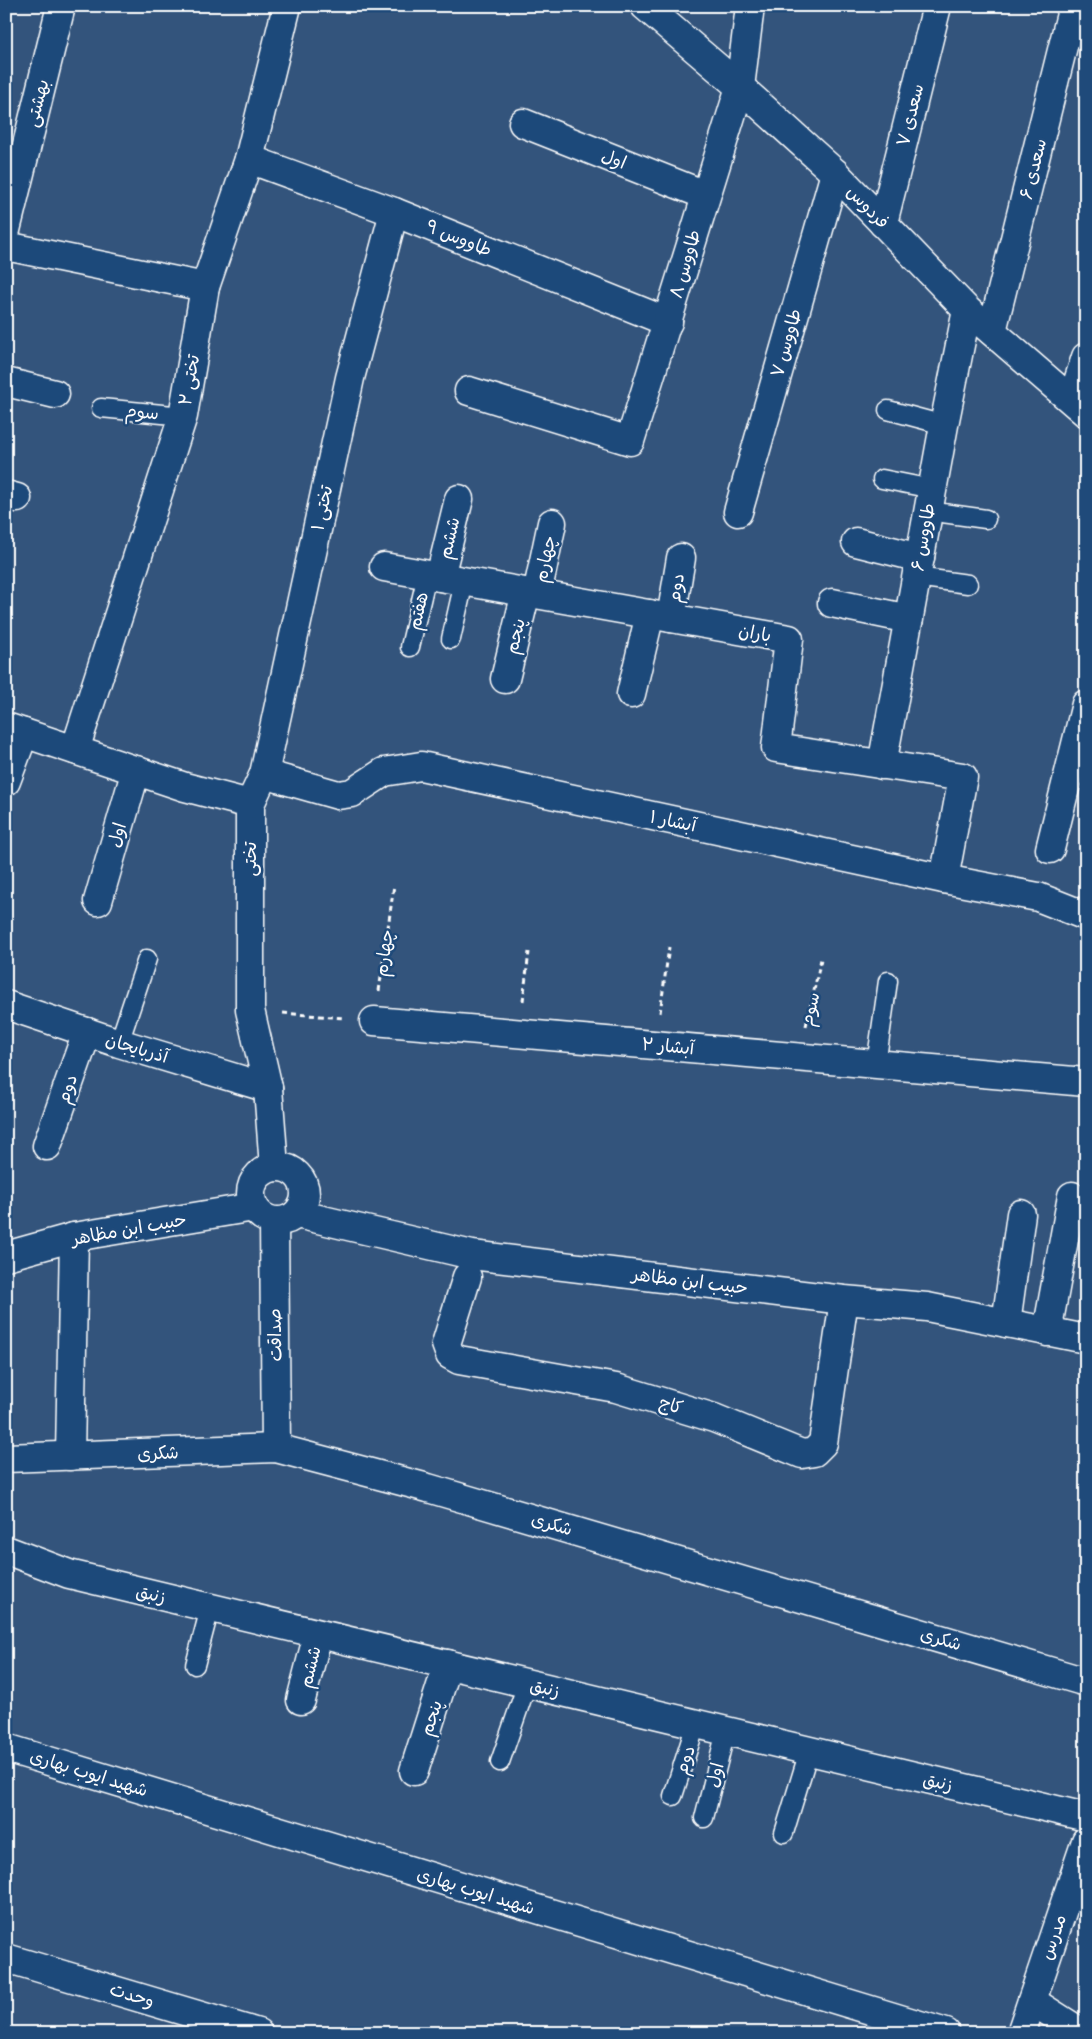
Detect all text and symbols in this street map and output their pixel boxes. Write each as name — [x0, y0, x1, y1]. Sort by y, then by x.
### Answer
street label: بهشتی — [20, 77, 54, 129]
street label: سعدی ۷ — [892, 81, 928, 149]
street label: سعدی ۶ — [1015, 136, 1051, 202]
street label: اول — [598, 144, 630, 174]
street label: فردوس — [842, 181, 894, 233]
street label: طاووس ۹ — [423, 215, 495, 261]
street label: طاووس ۸ — [665, 227, 705, 301]
street label: طاووس ۷ — [766, 306, 806, 380]
street label: تختی ۲ — [174, 352, 204, 407]
street label: سوم — [124, 400, 160, 427]
street label: تختی ۱ — [306, 483, 338, 533]
street label: طاووس ۶ — [906, 501, 940, 573]
street label: ششم — [434, 515, 467, 562]
street label: چهارم — [529, 533, 564, 585]
street label: دوم — [663, 572, 692, 605]
street label: هفتم — [403, 590, 436, 633]
street label: پنجم — [500, 616, 533, 657]
street label: باران — [737, 619, 773, 647]
street label: آبشار ۱ — [648, 805, 700, 837]
street label: اول — [103, 820, 131, 850]
street label: تختی — [239, 841, 261, 877]
street label: چهارم — [370, 928, 401, 978]
street label: سوم — [795, 990, 827, 1029]
street label: آذربایجان — [103, 1028, 172, 1068]
street label: آبشار ۲ — [641, 1033, 697, 1059]
street label: دوم — [52, 1072, 85, 1107]
street label: حبیب ابن مظاهر — [68, 1208, 188, 1250]
street label: حبیب ابن مظاهر — [629, 1263, 749, 1299]
street label: صداقت — [264, 1308, 286, 1362]
street label: کاج — [656, 1391, 686, 1420]
street label: شکری — [137, 1441, 179, 1465]
street label: شکری — [529, 1508, 575, 1540]
street label: زنبق — [134, 1580, 168, 1608]
street label: شکری — [918, 1623, 964, 1655]
street label: ششم — [294, 1644, 329, 1691]
street label: زنبق — [528, 1674, 562, 1702]
street label: پنجم — [415, 1697, 450, 1740]
street label: دوم — [670, 1743, 703, 1778]
street label: شهید ایوب بهاری — [27, 1745, 151, 1801]
street label: اول — [701, 1760, 729, 1790]
street label: زنبق — [921, 1768, 955, 1796]
street label: شهید ایوب بهاری — [414, 1863, 538, 1919]
street label: مدرس — [1035, 1911, 1071, 1963]
street label: وحدت — [107, 1978, 157, 2012]

